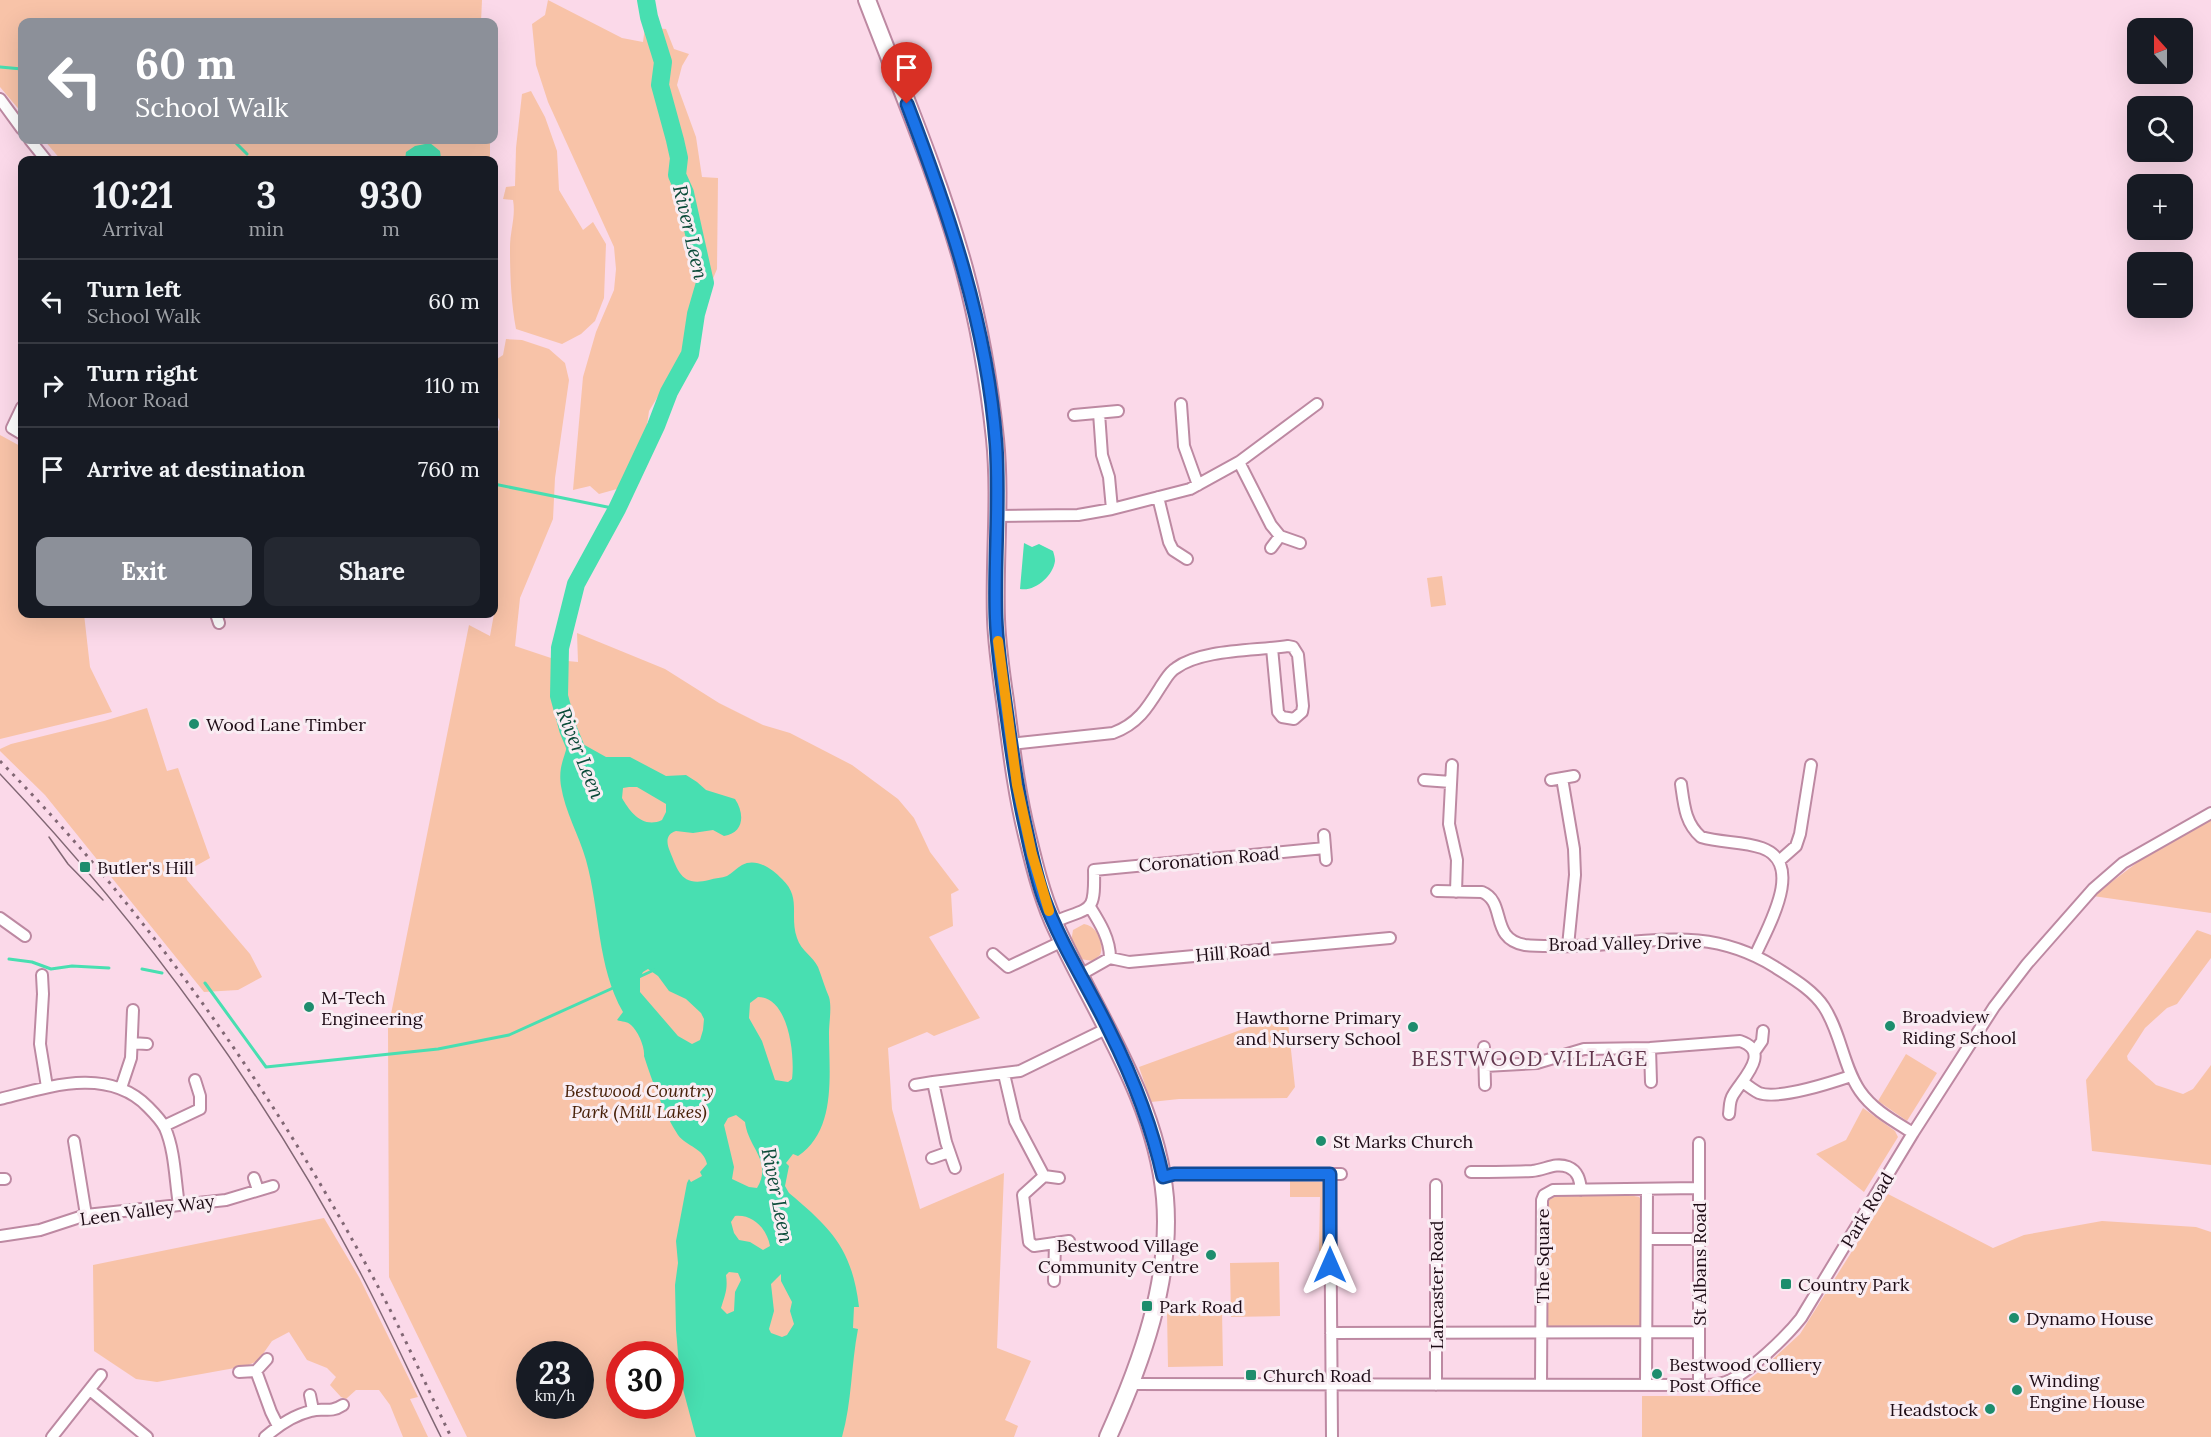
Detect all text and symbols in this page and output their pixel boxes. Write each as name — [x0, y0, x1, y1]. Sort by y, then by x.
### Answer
north arrow — [2127, 18, 2193, 84]
map controls — [2127, 18, 2193, 318]
text: 60 m — [135, 37, 236, 91]
icon: left — [36, 42, 114, 120]
pin — [881, 42, 932, 104]
icon: arrive — [890, 51, 923, 84]
text: School Walk — [135, 90, 288, 124]
button: search — [2127, 96, 2193, 162]
text: 10:21 — [93, 172, 173, 218]
text: 3 — [256, 172, 276, 218]
text: 930 — [359, 172, 423, 218]
button: + — [2127, 174, 2193, 240]
water label: River Leen — [668, 182, 714, 282]
text: Arrival — [103, 216, 164, 241]
text: min — [248, 216, 284, 241]
text: m — [382, 216, 400, 241]
button: − — [2127, 252, 2193, 318]
text: Turn left — [87, 275, 181, 303]
icon: left — [36, 285, 69, 318]
text: 60 m — [428, 287, 480, 315]
text: School Walk — [87, 303, 201, 328]
text: Turn right — [87, 359, 198, 387]
icon: right — [36, 369, 69, 402]
text: 110 m — [425, 371, 480, 399]
text: Moor Road — [87, 387, 189, 412]
icon: arrive — [36, 453, 69, 486]
text: Arrive at destination — [87, 455, 305, 483]
text: 760 m — [418, 455, 480, 483]
button: Exit — [36, 537, 252, 606]
button: Share — [264, 537, 480, 606]
water label: River Leen — [551, 704, 611, 803]
place label: Wood Lane Timber — [206, 713, 366, 736]
marker: Wood Lane Timber — [187, 717, 201, 731]
street label: Coronation Road — [1138, 841, 1281, 877]
place label: Butler's Hill — [97, 856, 194, 879]
marker: Butler's Hill — [78, 860, 92, 874]
street label: Broad Valley Drive — [1548, 930, 1702, 956]
street label: Hill Road — [1195, 937, 1272, 967]
place label: M-Tech Engineering — [321, 986, 424, 1030]
marker: M-Tech Engineering — [302, 1000, 316, 1014]
place label: Broadview Riding School — [1902, 1005, 2016, 1049]
place label: Hawthorne Primary and Nursery School — [1235, 1006, 1401, 1050]
marker: Broadview Riding School — [1883, 1019, 1897, 1033]
marker: Hawthorne Primary and Nursery School — [1406, 1020, 1420, 1034]
district label: BESTWOOD VILLAGE — [1411, 1045, 1649, 1072]
park label: Bestwood Country Park (Mill Lakes) — [564, 1079, 714, 1123]
place label: St Marks Church — [1333, 1130, 1473, 1153]
marker: St Marks Church — [1314, 1134, 1328, 1148]
water label: River Leen — [757, 1145, 800, 1245]
street label: Park Road — [1836, 1168, 1899, 1252]
street label: Leen Valley Way — [78, 1189, 216, 1231]
street label: St Albans Road — [1688, 1202, 1711, 1326]
street label: The Square — [1531, 1208, 1554, 1303]
street label: Lancaster Road — [1425, 1220, 1448, 1350]
position arrow — [1298, 1233, 1362, 1297]
place label: Bestwood Village Community Centre — [1038, 1234, 1199, 1278]
marker: Bestwood Village Community Centre — [1204, 1248, 1218, 1262]
place label: Country Park — [1798, 1273, 1910, 1296]
marker: Country Park — [1779, 1277, 1793, 1291]
place label: Park Road — [1159, 1295, 1243, 1318]
marker: Park Road — [1140, 1299, 1154, 1313]
place label: Dynamo House — [2026, 1307, 2154, 1330]
marker: Dynamo House — [2007, 1311, 2021, 1325]
speed limit sign: 30 — [606, 1341, 684, 1419]
place label: Bestwood Colliery Post Office — [1669, 1353, 1822, 1397]
text: 23 — [539, 1354, 571, 1392]
place label: Church Road — [1263, 1364, 1372, 1387]
marker: Bestwood Colliery Post Office — [1650, 1367, 1664, 1381]
marker: Church Road — [1244, 1368, 1258, 1382]
place label: Winding Engine House — [2029, 1369, 2145, 1413]
marker: Winding Engine House — [2010, 1383, 2024, 1397]
text: km/h — [535, 1386, 575, 1405]
place label: Headstock — [1890, 1398, 1978, 1421]
marker: Headstock — [1983, 1402, 1997, 1416]

